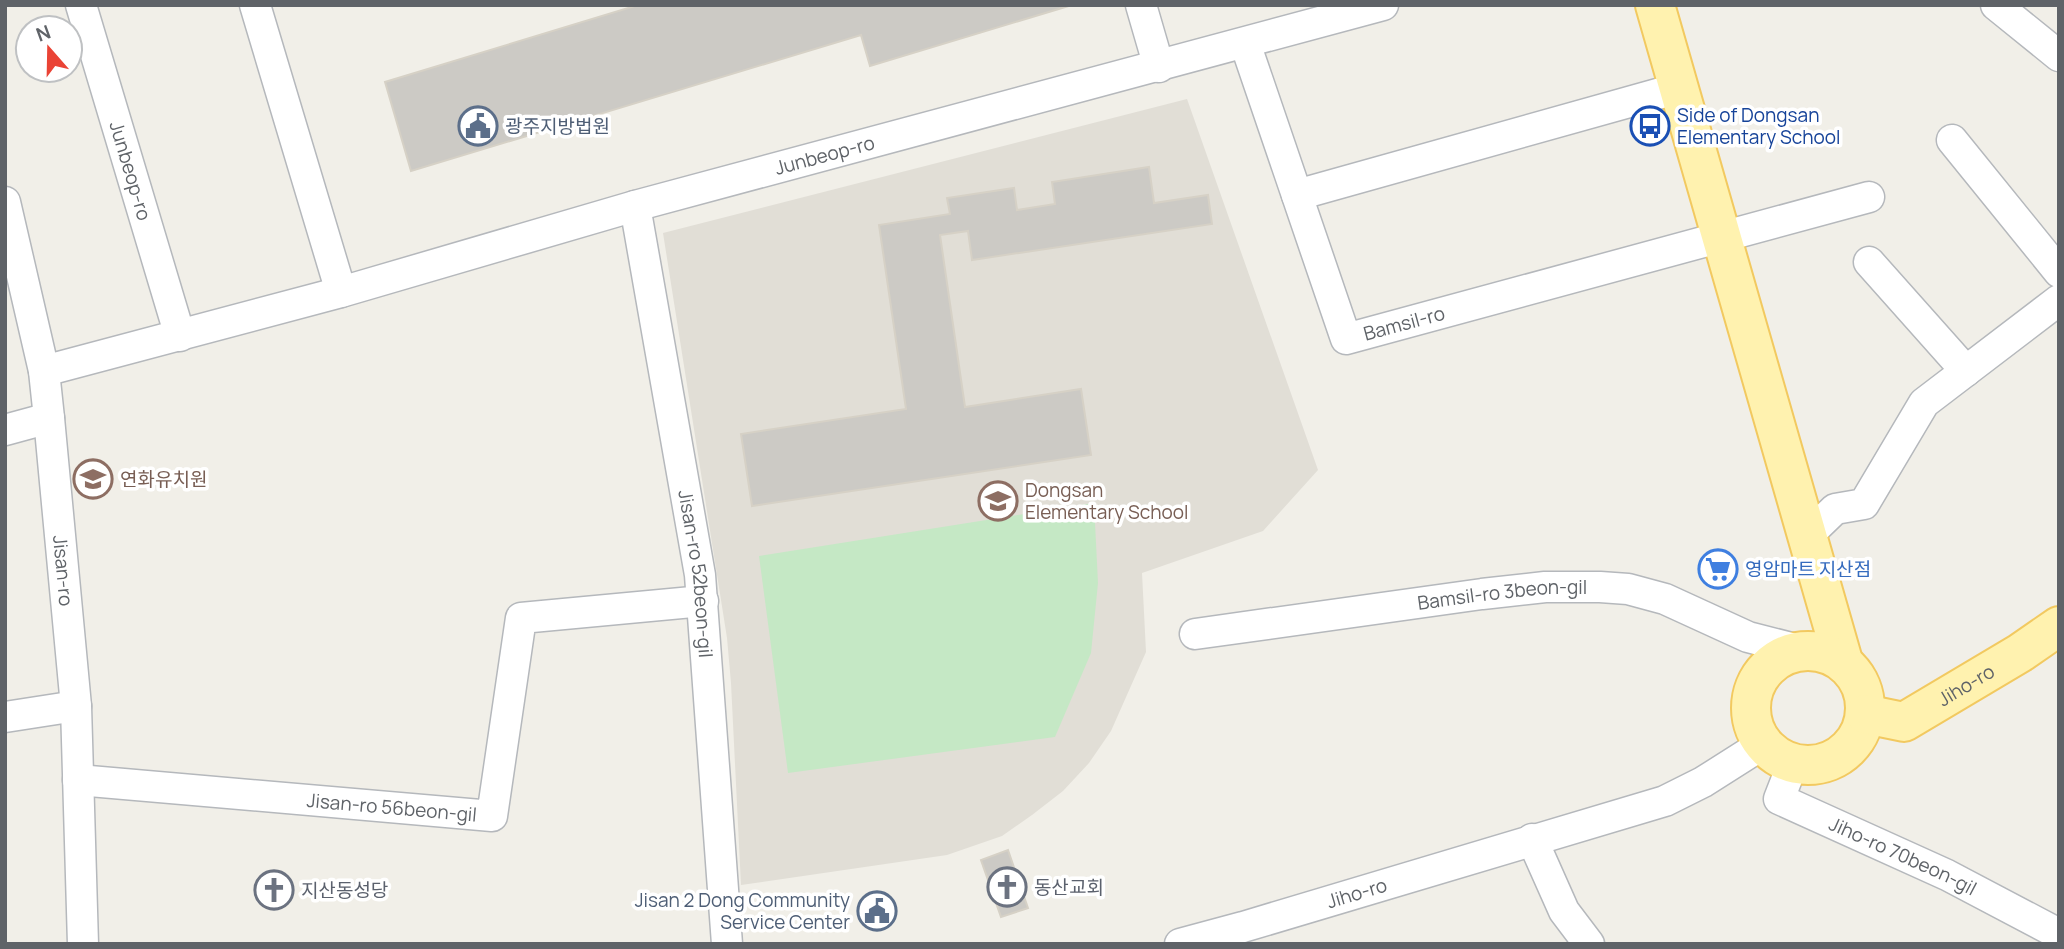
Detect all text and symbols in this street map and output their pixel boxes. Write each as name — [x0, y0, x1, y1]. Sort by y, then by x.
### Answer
north arrow — [14, 14, 84, 84]
text: N — [32, 18, 54, 48]
place label: Side of Dongsan Elementary School — [1677, 102, 1840, 150]
public building icon: 광주지방법원 — [457, 105, 499, 147]
bus stop icon: Side of Dongsan Elementary School — [1629, 105, 1671, 147]
place label: 광주지방법원 — [505, 113, 610, 139]
street label: Junbeop-ro — [103, 118, 158, 223]
street label: Junbeop-ro — [772, 129, 877, 181]
street label: Bamsil-ro — [1361, 300, 1448, 347]
school or university icon: 연화유치원 — [72, 458, 114, 500]
place label: 연화유치원 — [120, 466, 207, 492]
place label: Dongsan Elementary School — [1025, 477, 1188, 525]
school or university icon: Dongsan Elementary School — [977, 480, 1019, 522]
street label: Jisan-ro 52beon-gil — [672, 488, 719, 659]
street label: Jisan-ro — [47, 534, 80, 607]
supermarket icon: 영암마트 지산점 — [1697, 548, 1739, 590]
place label: 영암마트 지산점 — [1745, 556, 1871, 582]
street label: Bamsil-ro 3beon-gil — [1416, 574, 1587, 616]
street label: Jiho-ro — [1933, 658, 1999, 712]
street label: Jisan-ro 56beon-gil — [306, 787, 478, 828]
street label: Jiho-ro 70beon-gil — [1825, 810, 1981, 901]
church icon: 동산교회 — [986, 866, 1028, 908]
church icon: 지산동성당 — [253, 869, 295, 911]
street label: Jiho-ro — [1324, 872, 1390, 914]
place label: 동산교회 — [1034, 874, 1104, 900]
place label: 지산동성당 — [301, 877, 388, 903]
place label: Jisan 2 Dong Community Service Center — [635, 887, 850, 935]
public building icon: Jisan 2 Dong Community Service Center — [856, 890, 898, 932]

